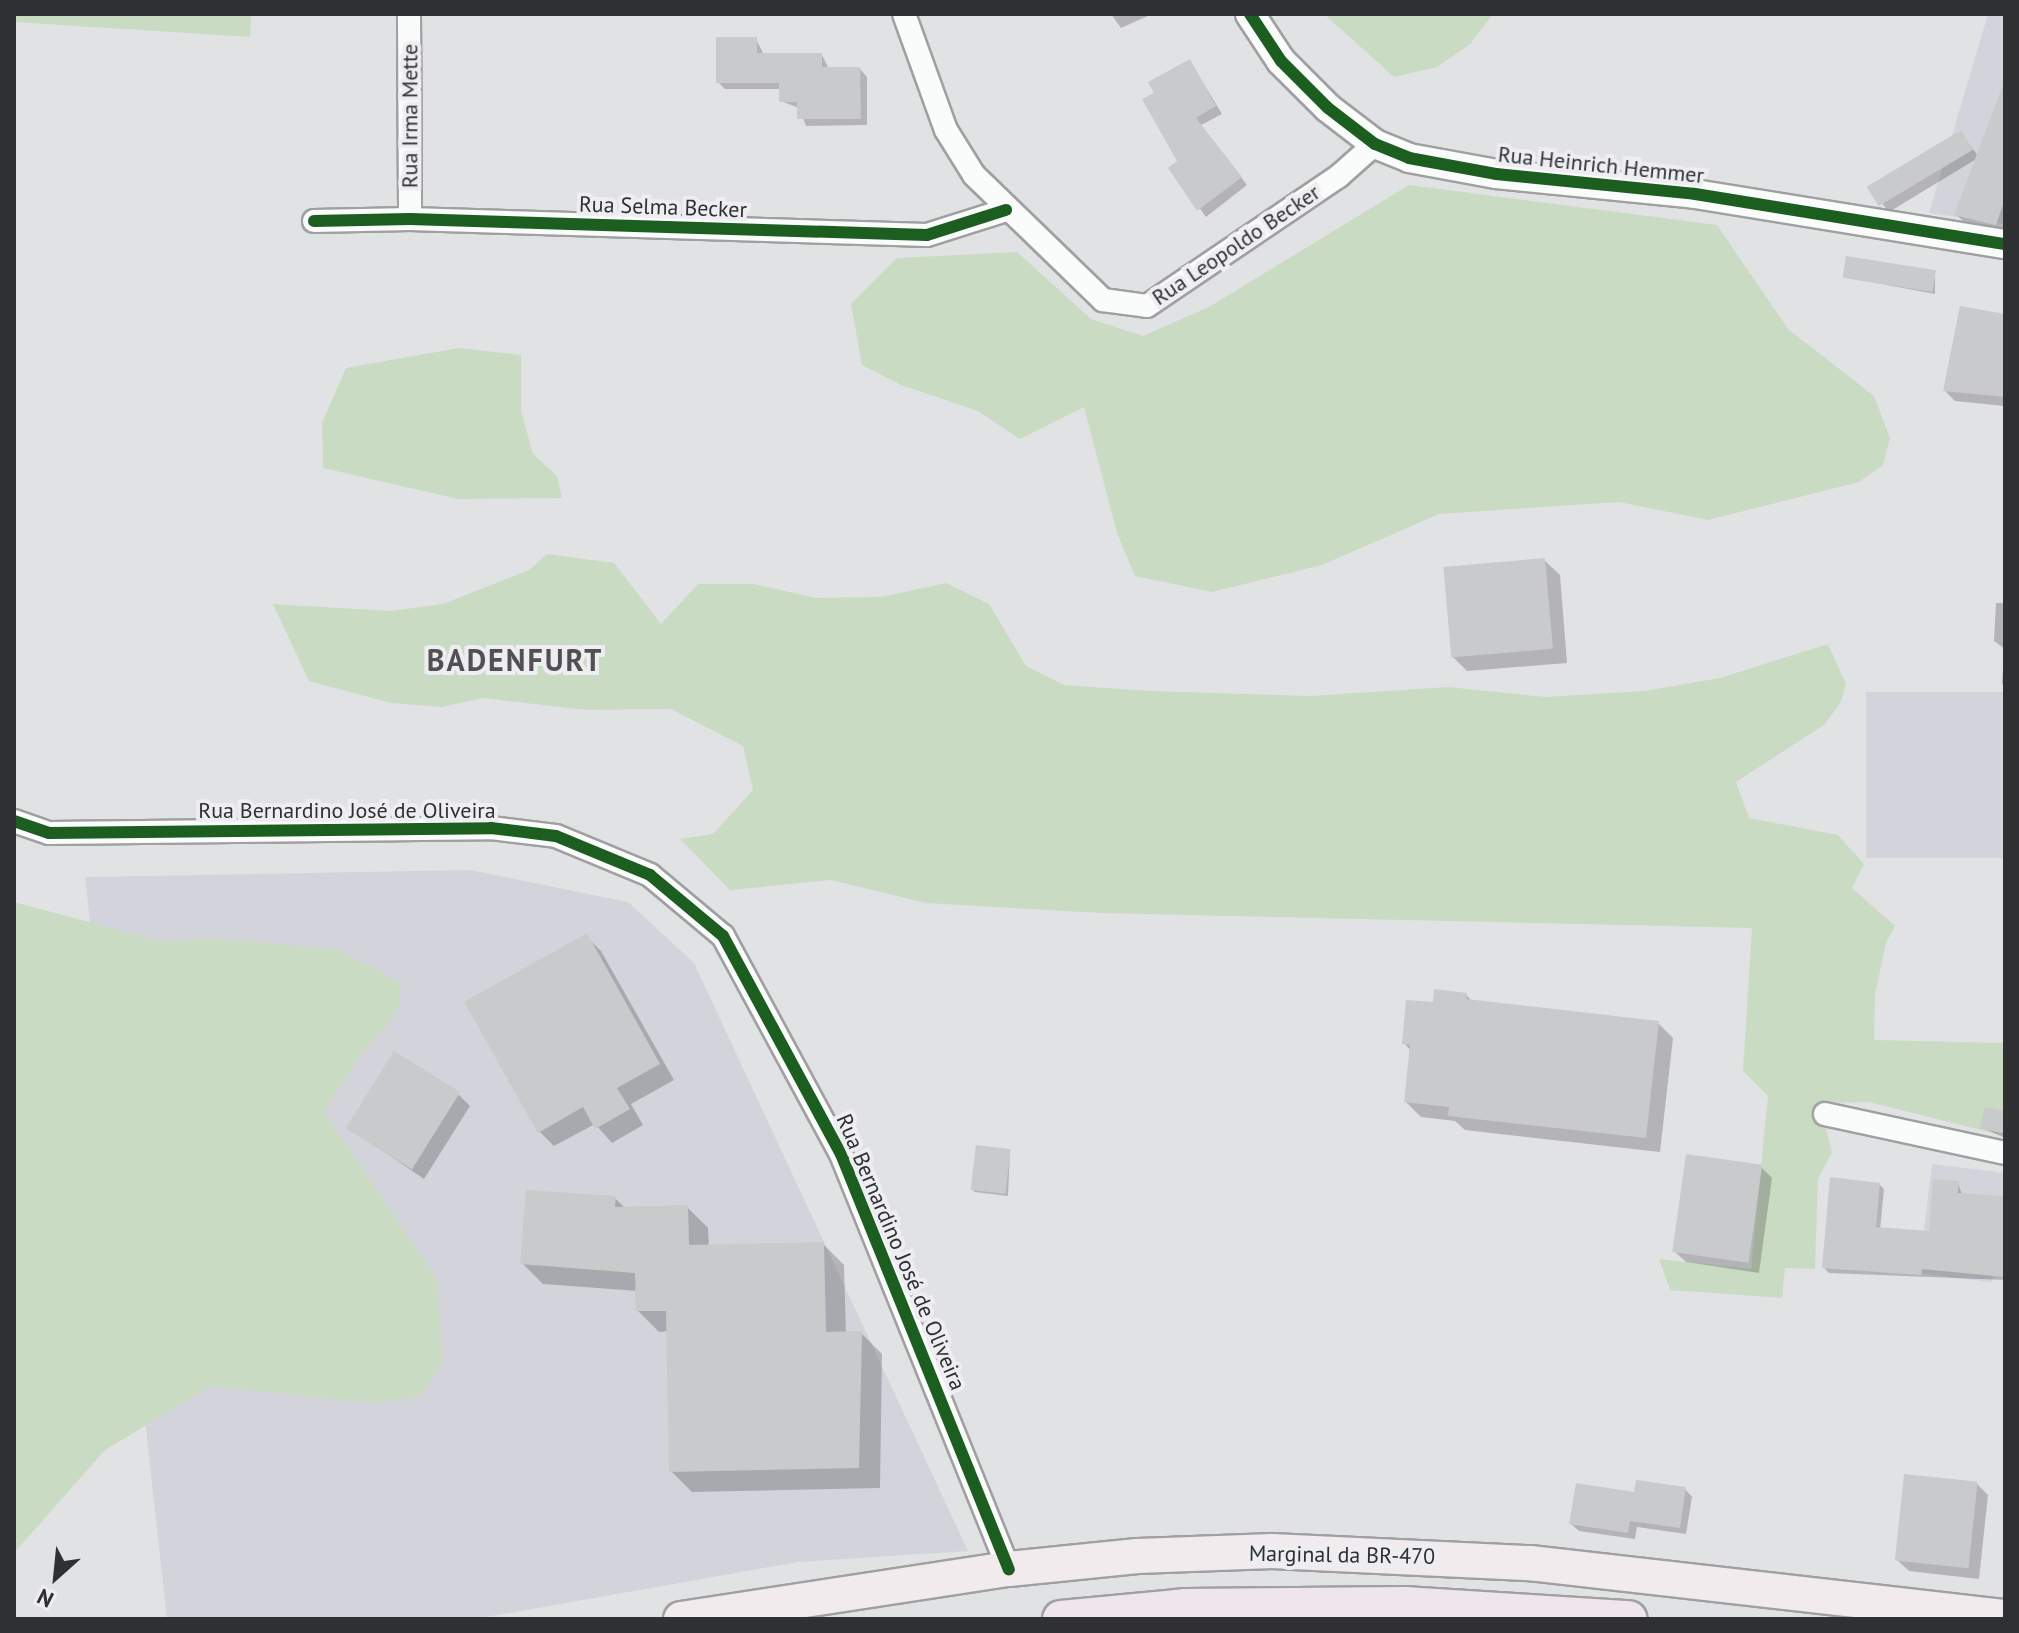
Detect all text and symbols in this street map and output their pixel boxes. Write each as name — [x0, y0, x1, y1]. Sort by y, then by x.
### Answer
street label: Rua Irma Mette — [397, 44, 423, 188]
street label: Rua Heinrich Hemmer — [1497, 141, 1705, 189]
street label: Rua Leopoldo Becker — [1147, 179, 1325, 311]
street label: Rua Selma Becker — [579, 191, 747, 223]
district label: BADENFURT — [427, 642, 603, 678]
street label: Rua Bernardino José de Oliveira — [198, 798, 496, 824]
street label: Rua Bernardino José de Oliveira — [831, 1110, 971, 1394]
north arrow — [16, 1537, 96, 1617]
street label: Marginal da BR-470 — [1249, 1540, 1435, 1570]
text: N — [32, 1583, 58, 1614]

